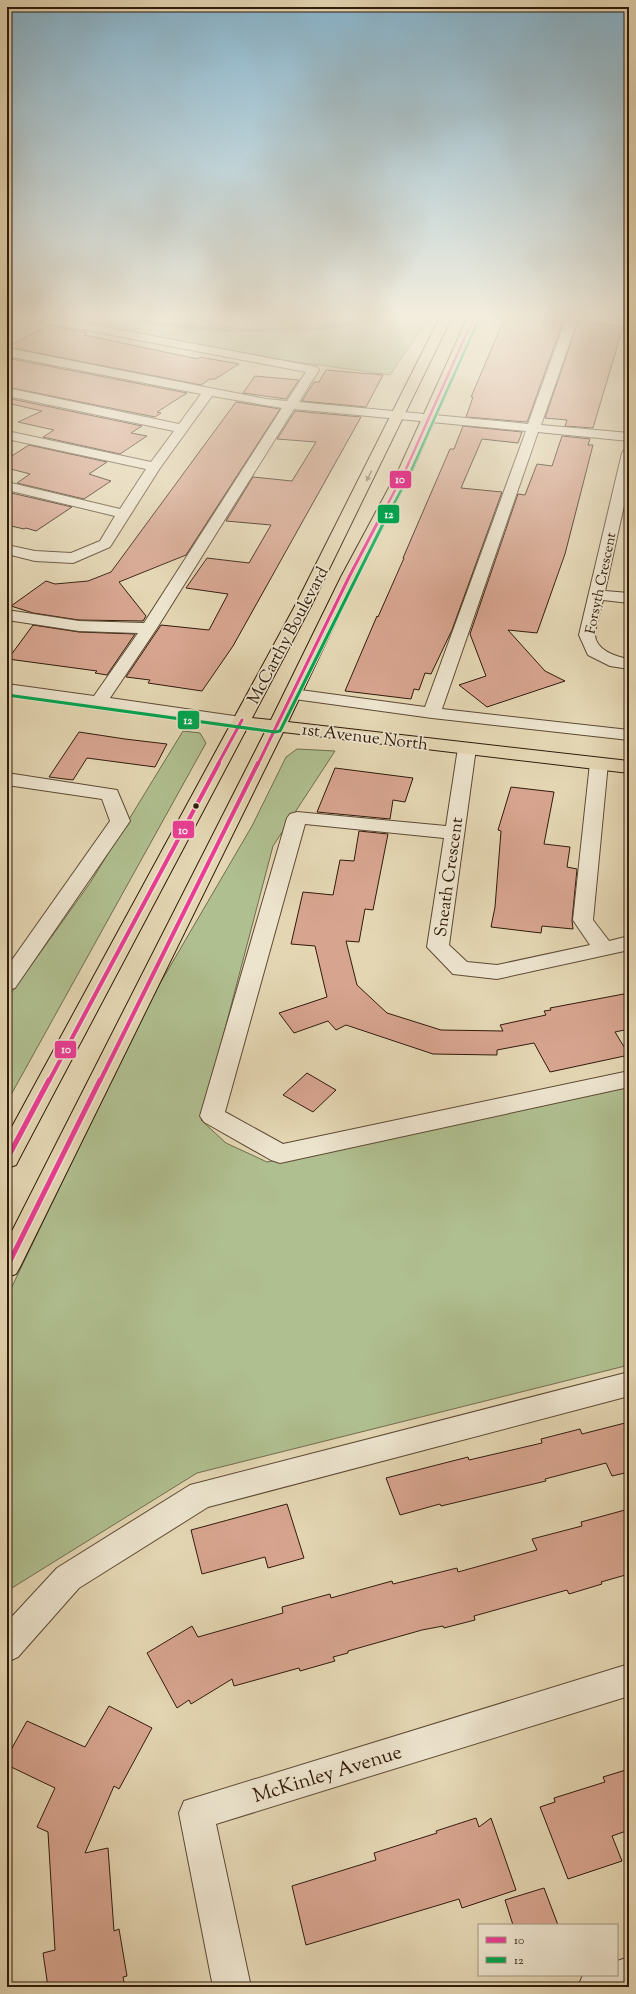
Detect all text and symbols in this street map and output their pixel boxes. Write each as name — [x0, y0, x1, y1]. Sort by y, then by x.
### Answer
one-way arrow — [366, 470, 372, 482]
line badge: 10 — [389, 470, 412, 489]
text: 10 — [394, 472, 405, 488]
line badge: 12 — [377, 504, 400, 524]
text: 12 — [384, 507, 394, 523]
street label: Forsyth Crescent — [581, 531, 622, 636]
street label: McCarthy Boulevard — [242, 563, 335, 709]
line badge: 12 — [177, 710, 200, 730]
text: 12 — [183, 713, 193, 729]
street label: 1st Avenue North — [300, 718, 429, 758]
unlabelled marker — [191, 801, 201, 811]
street label: Sneath Crescent — [430, 816, 470, 939]
line badge: 10 — [172, 820, 195, 839]
text: 10 — [177, 823, 188, 839]
line badge: 10 — [54, 1040, 77, 1059]
text: 10 — [60, 1042, 71, 1058]
street label: McKinley Avenue — [250, 1739, 406, 1812]
legend — [478, 1924, 618, 1976]
text: 10 — [514, 1932, 524, 1950]
text: 12 — [514, 1952, 524, 1970]

